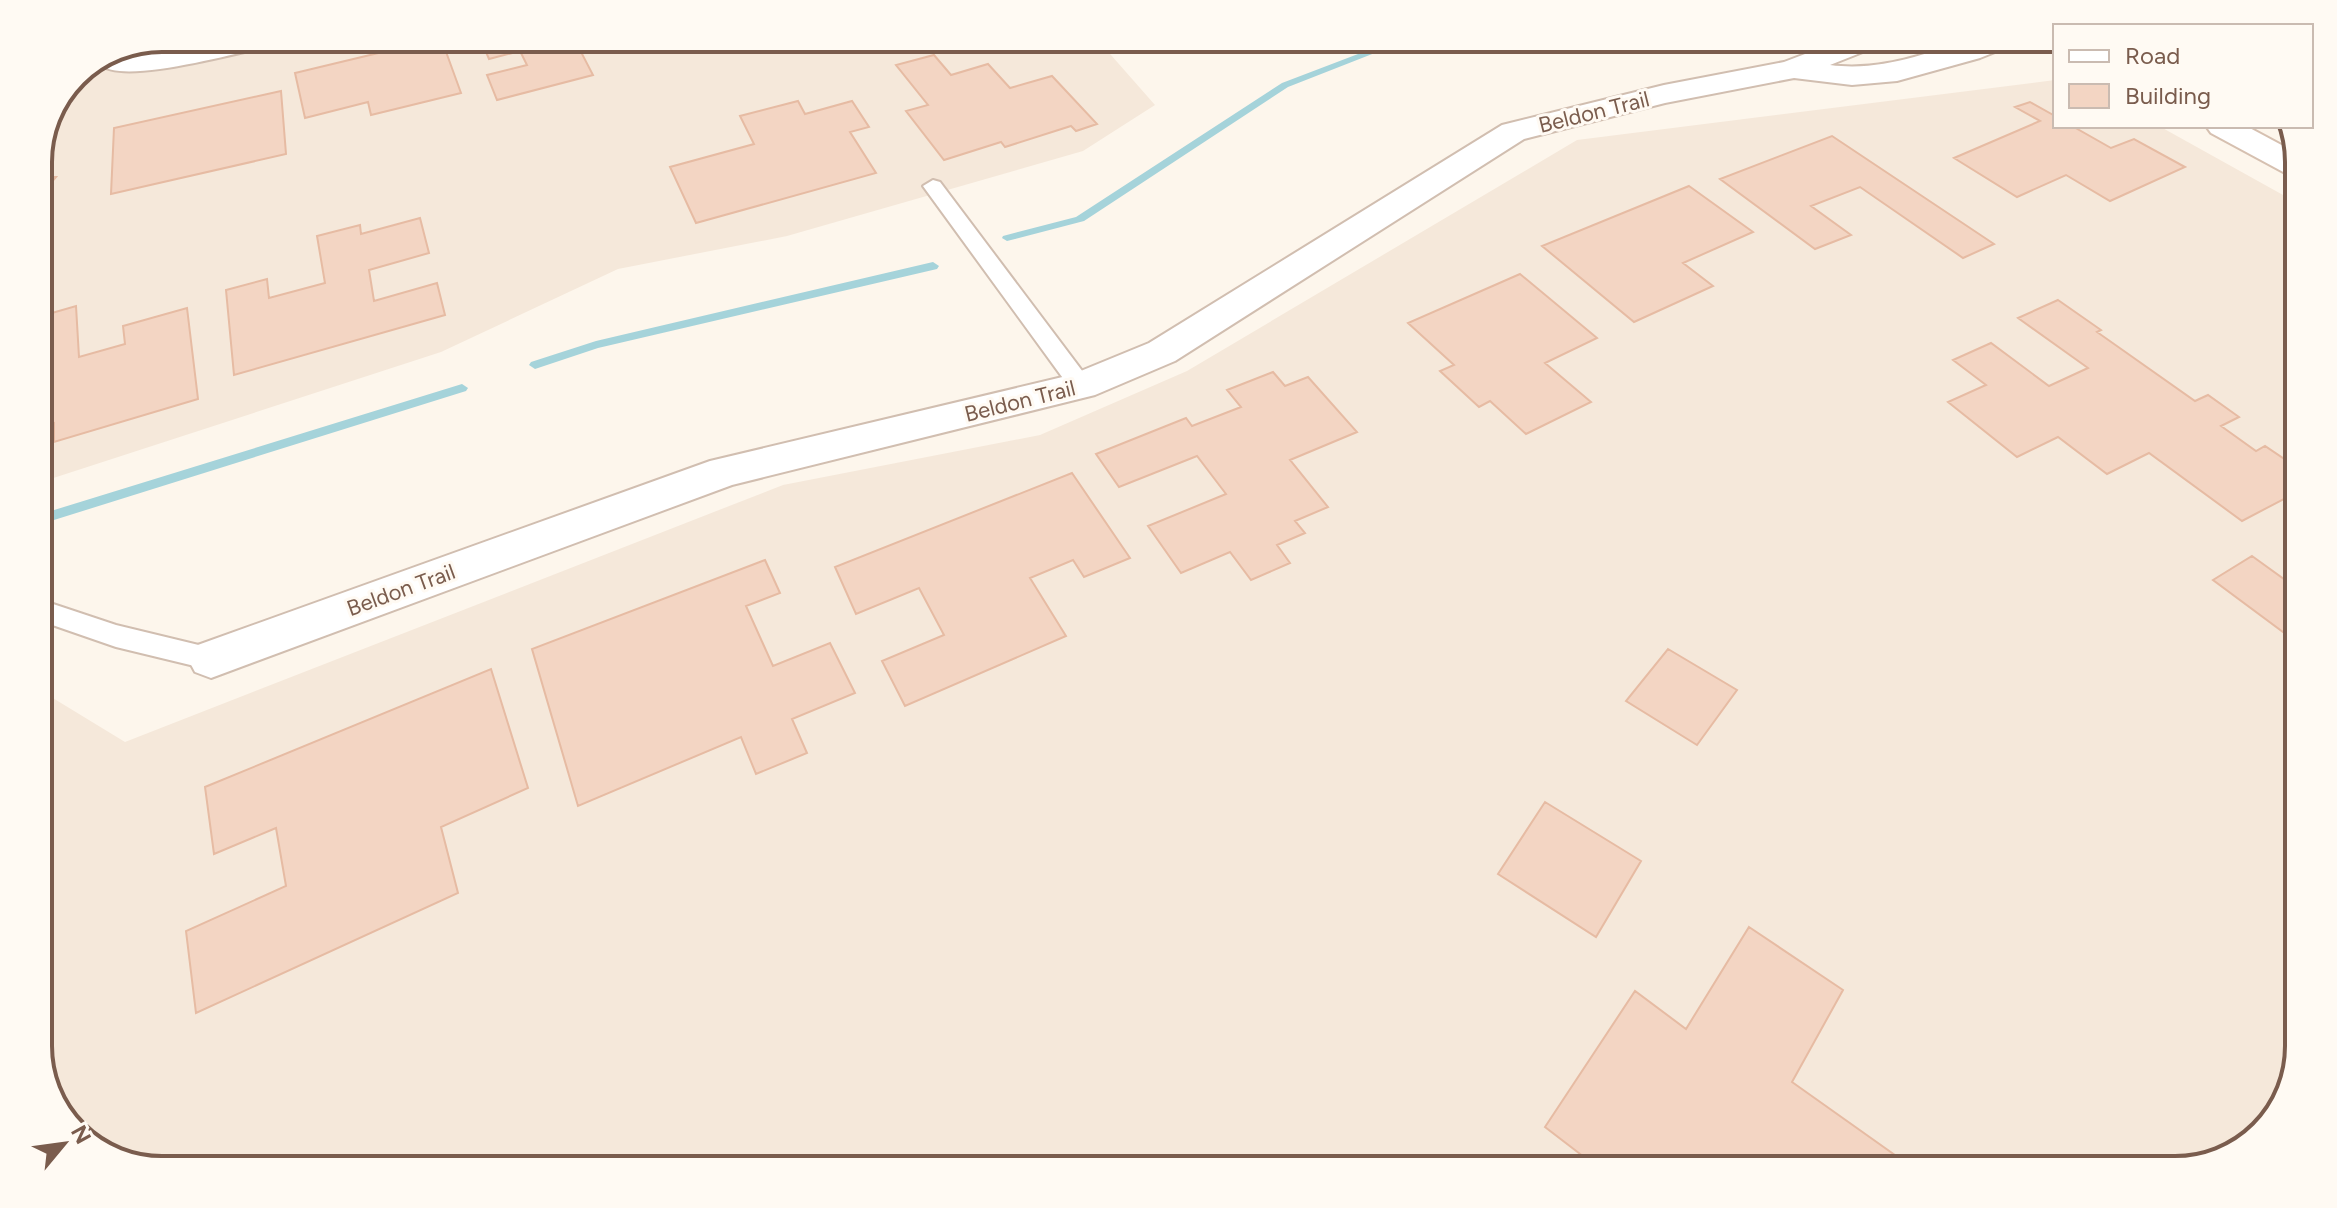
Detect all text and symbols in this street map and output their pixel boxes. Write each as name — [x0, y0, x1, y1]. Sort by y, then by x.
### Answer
legend — [2053, 24, 2313, 128]
text: Road — [2125, 41, 2180, 70]
text: Building — [2125, 81, 2211, 110]
street label: Beldon Trail — [1536, 85, 1652, 139]
street label: Beldon Trail — [962, 374, 1078, 428]
street label: Beldon Trail — [343, 558, 459, 622]
north arrow — [24, 1104, 104, 1184]
text: N — [65, 1121, 97, 1149]

